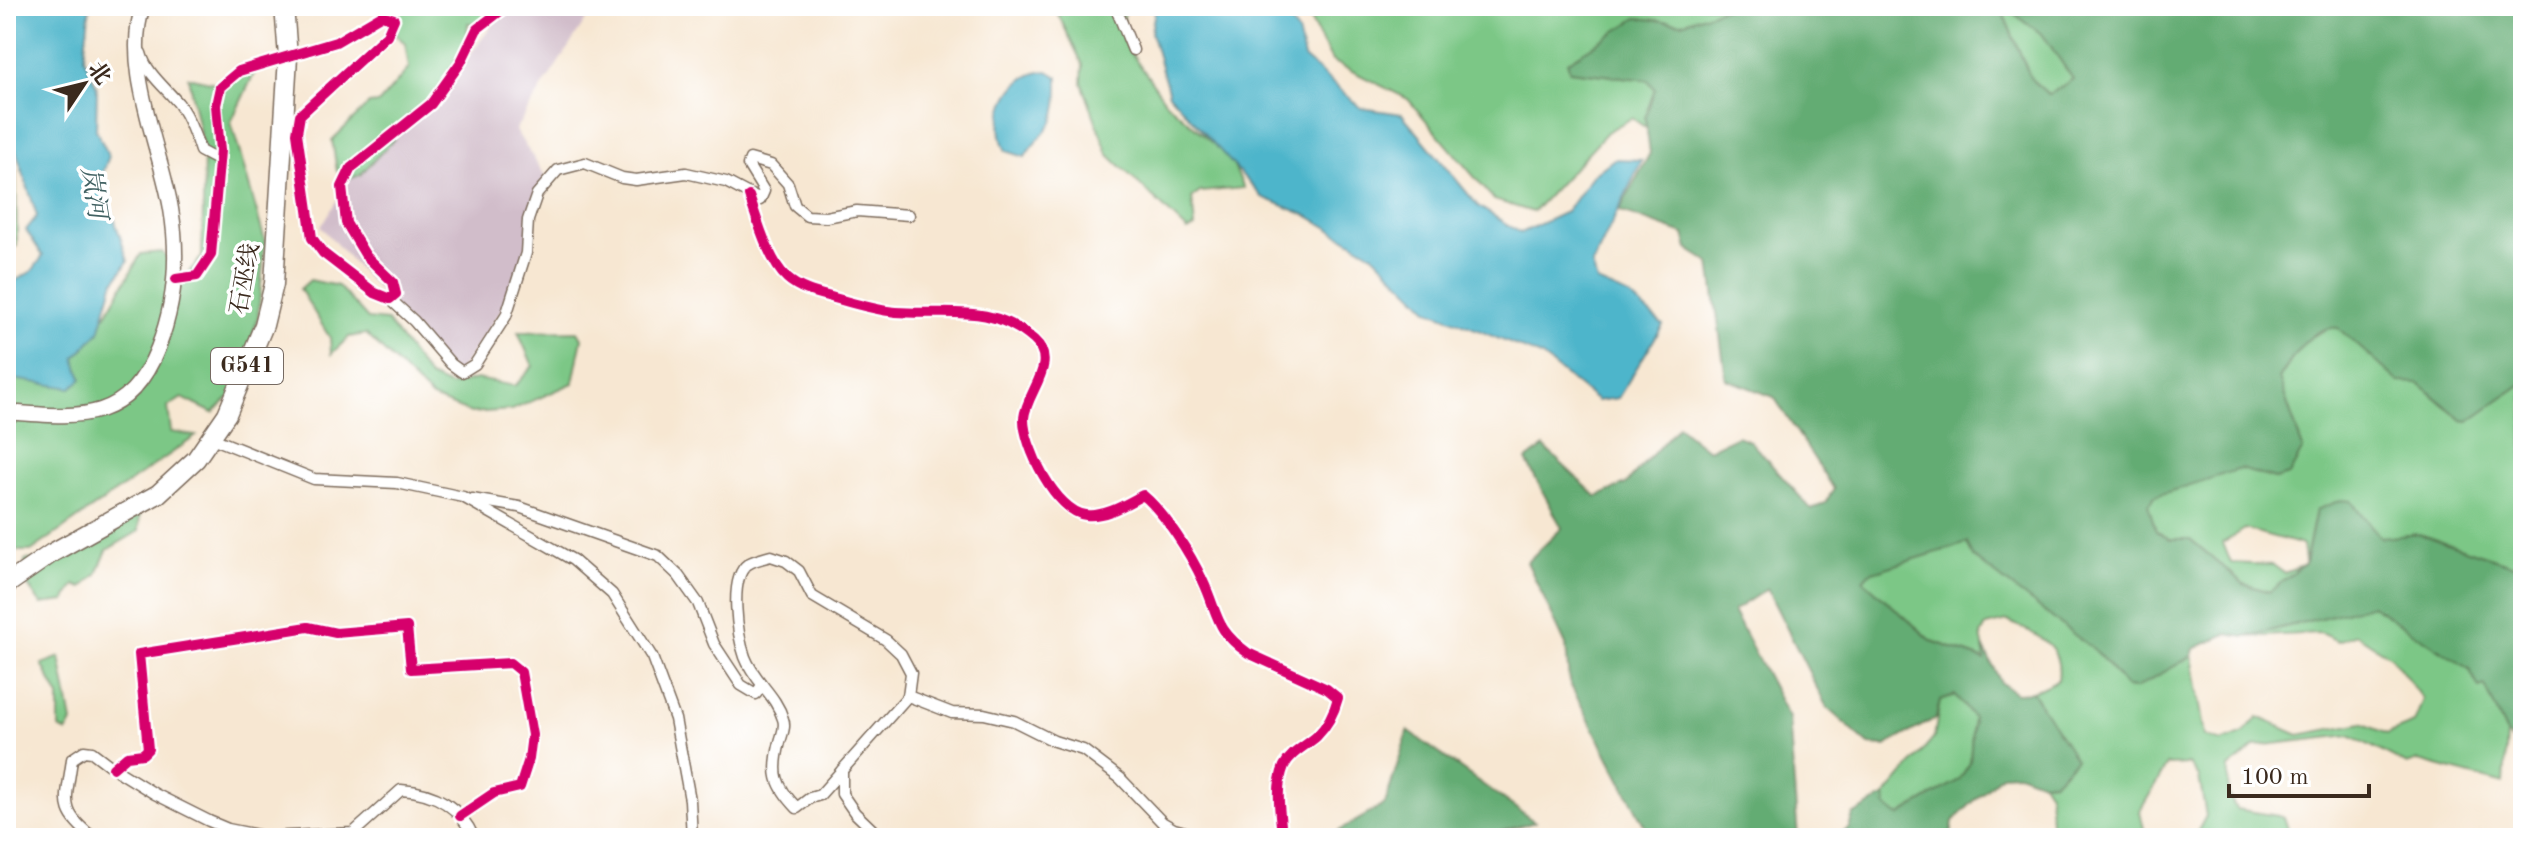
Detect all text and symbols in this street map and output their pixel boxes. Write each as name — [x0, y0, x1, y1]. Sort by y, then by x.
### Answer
north arrow — [44, 44, 124, 124]
text: 北 — [83, 58, 115, 89]
water label: 岚河 — [76, 165, 113, 225]
street label: 石巫线 — [225, 241, 264, 317]
road number: G541 — [211, 348, 283, 384]
scale bar — [2229, 748, 2369, 798]
text: 100 m — [2241, 766, 2309, 790]

